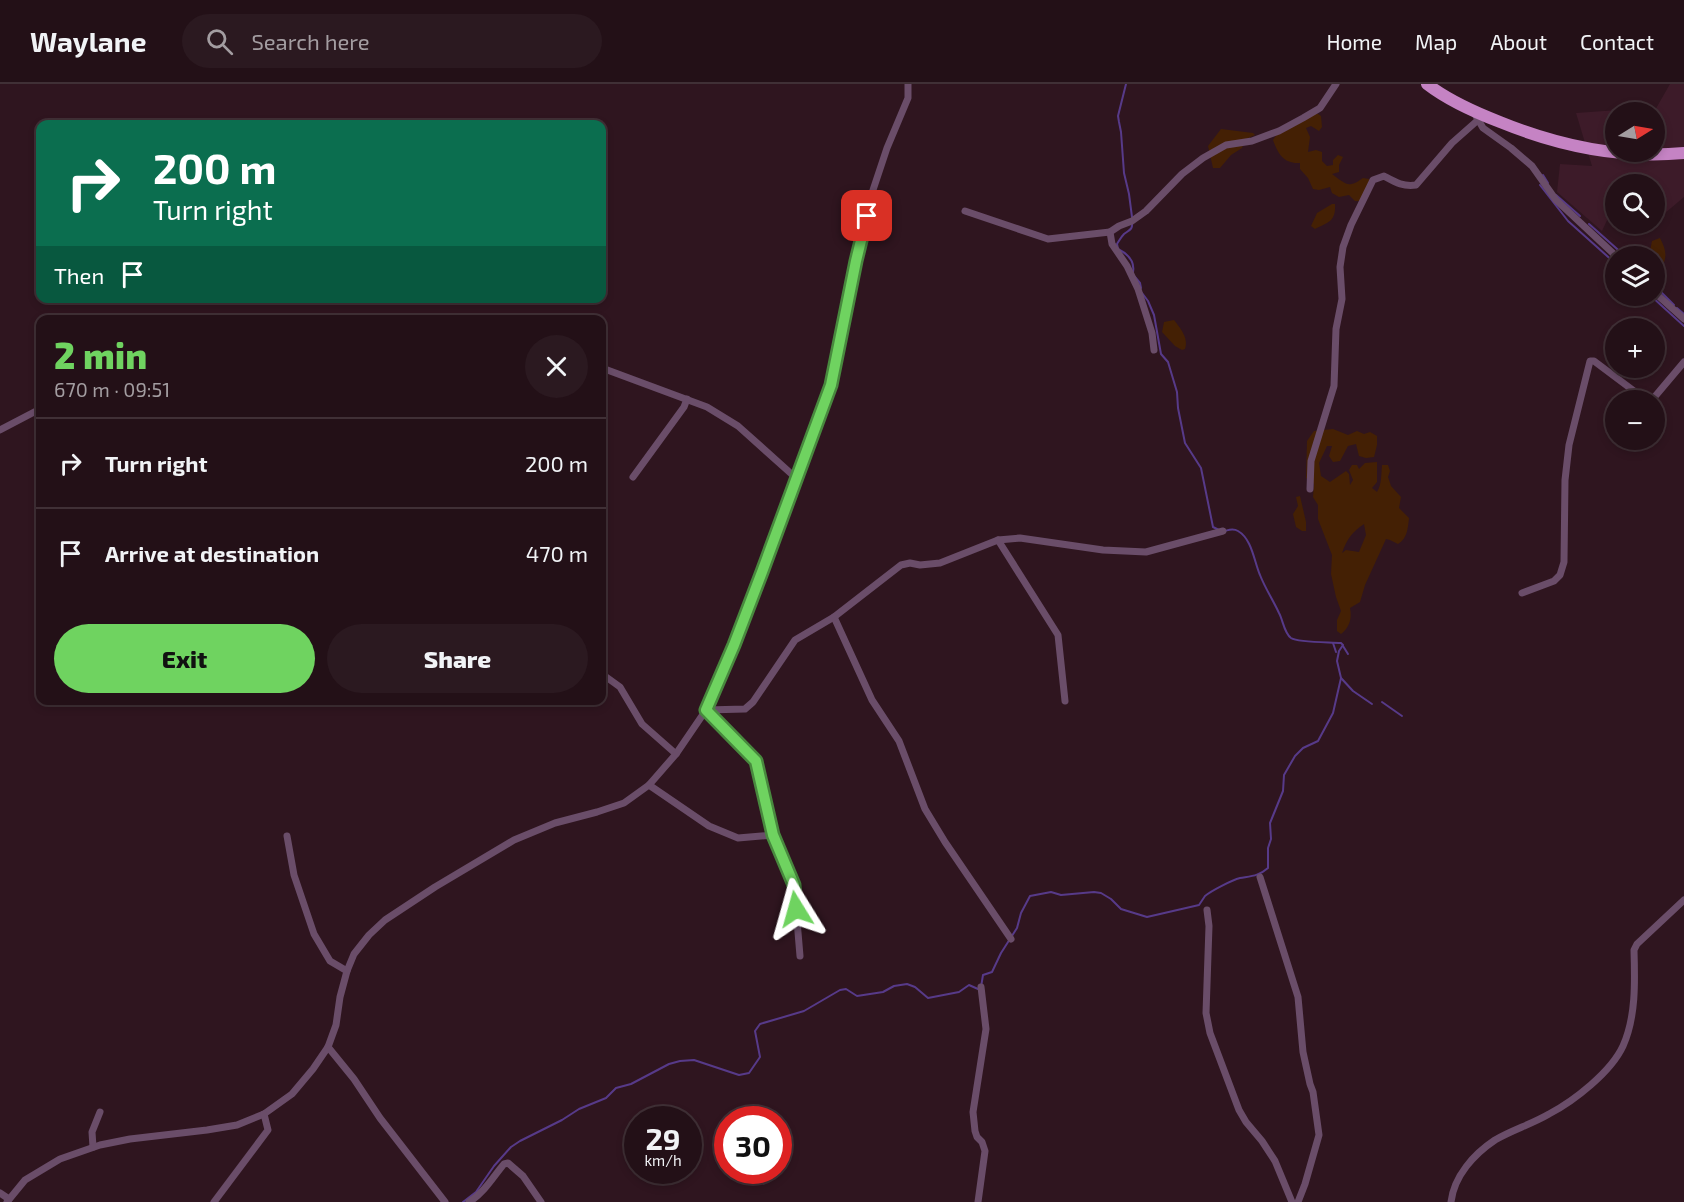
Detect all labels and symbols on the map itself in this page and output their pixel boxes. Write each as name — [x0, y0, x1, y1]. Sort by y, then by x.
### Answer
north arrow — [1605, 102, 1665, 162]
pin — [841, 190, 892, 241]
position arrow — [764, 877, 828, 941]
speed limit sign: 30 — [714, 1106, 792, 1184]

